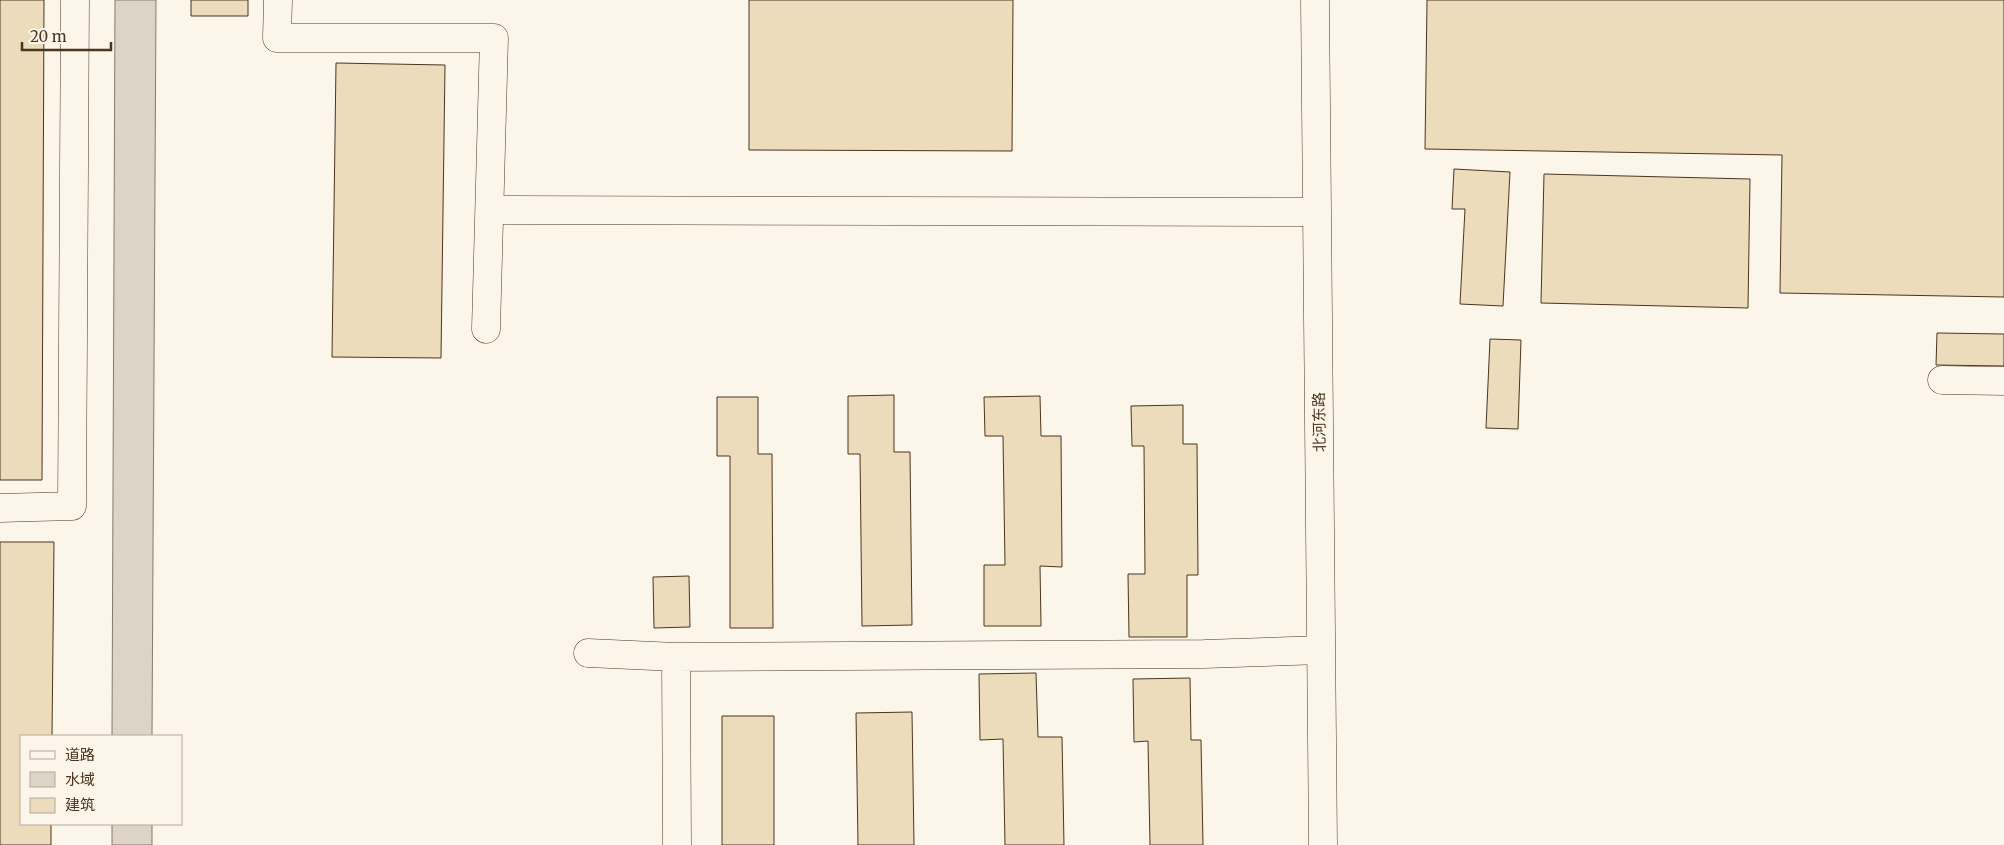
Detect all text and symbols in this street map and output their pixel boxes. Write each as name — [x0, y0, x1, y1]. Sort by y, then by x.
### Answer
scale bar — [22, 20, 111, 52]
text: 20 m — [30, 27, 67, 46]
street label: 北河东路 — [1309, 392, 1329, 452]
legend — [20, 735, 182, 825]
text: 道路 — [65, 745, 95, 764]
text: 水域 — [65, 770, 95, 789]
text: 建筑 — [65, 795, 95, 814]

